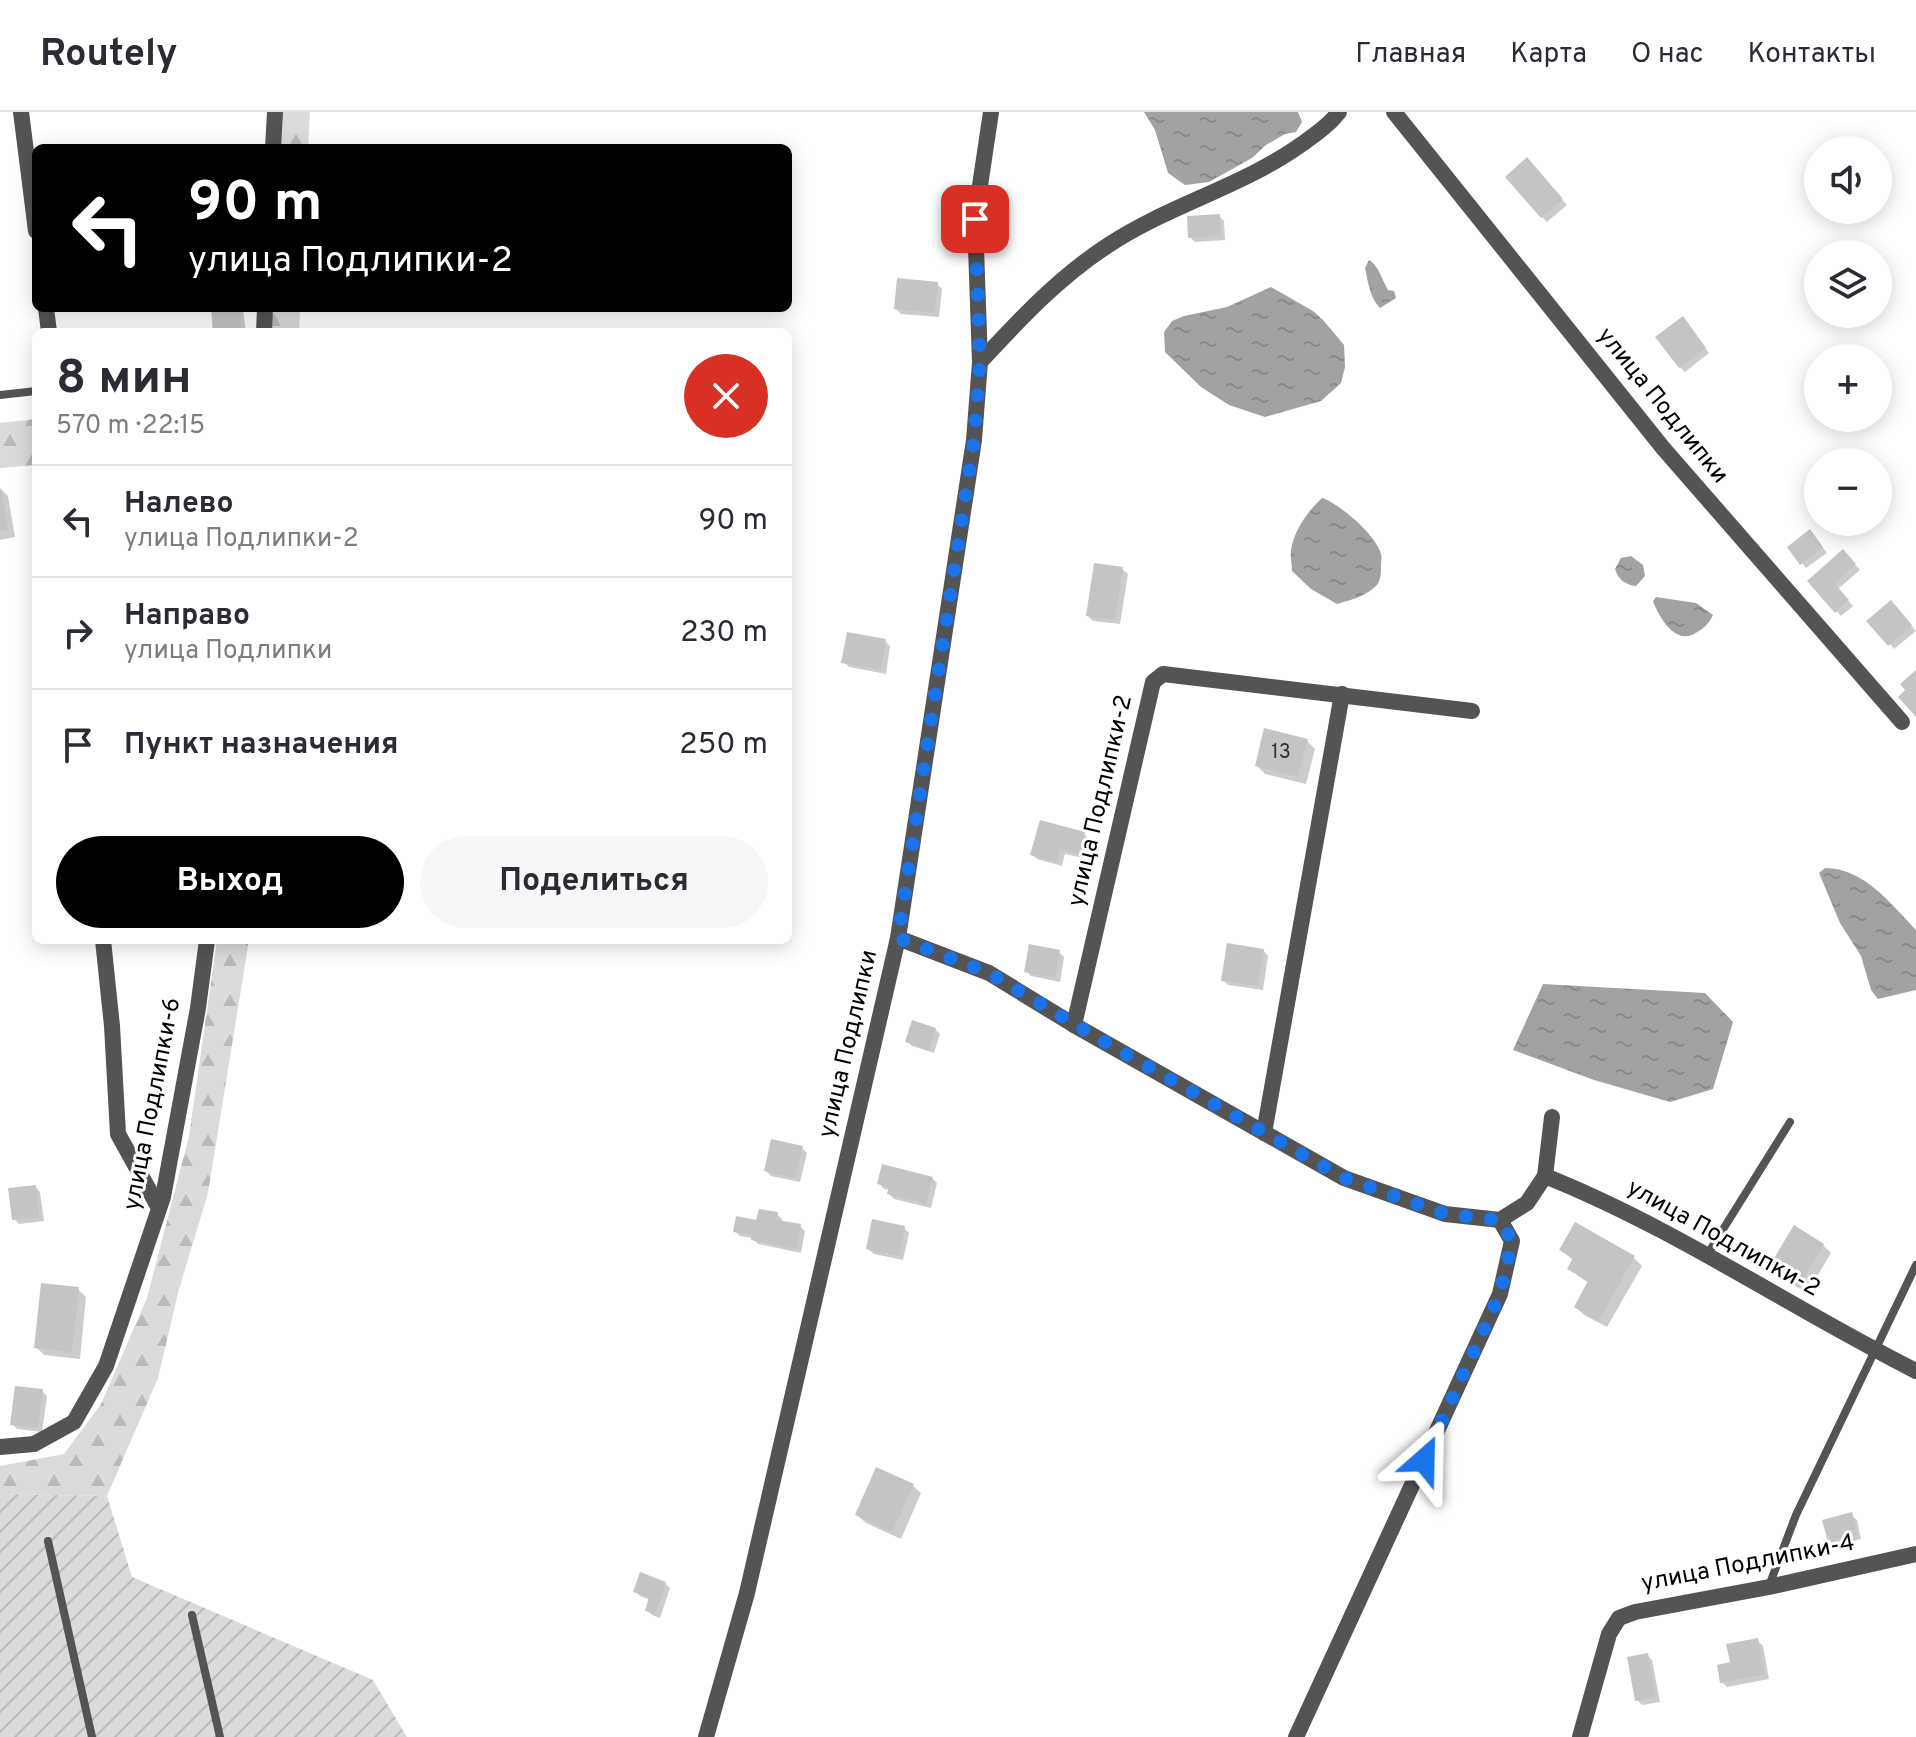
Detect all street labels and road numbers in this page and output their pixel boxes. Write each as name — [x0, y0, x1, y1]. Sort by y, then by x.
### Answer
street label: улица Подлипки — [1590, 322, 1734, 490]
street label: улица Подлипки-2 — [1062, 692, 1140, 910]
street label: улица Подлипки — [813, 947, 885, 1141]
street label: улица Подлипки-6 — [118, 995, 188, 1213]
street label: улица Подлипки-2 — [1621, 1173, 1825, 1305]
street label: улица Подлипки-4 — [1639, 1529, 1857, 1599]

